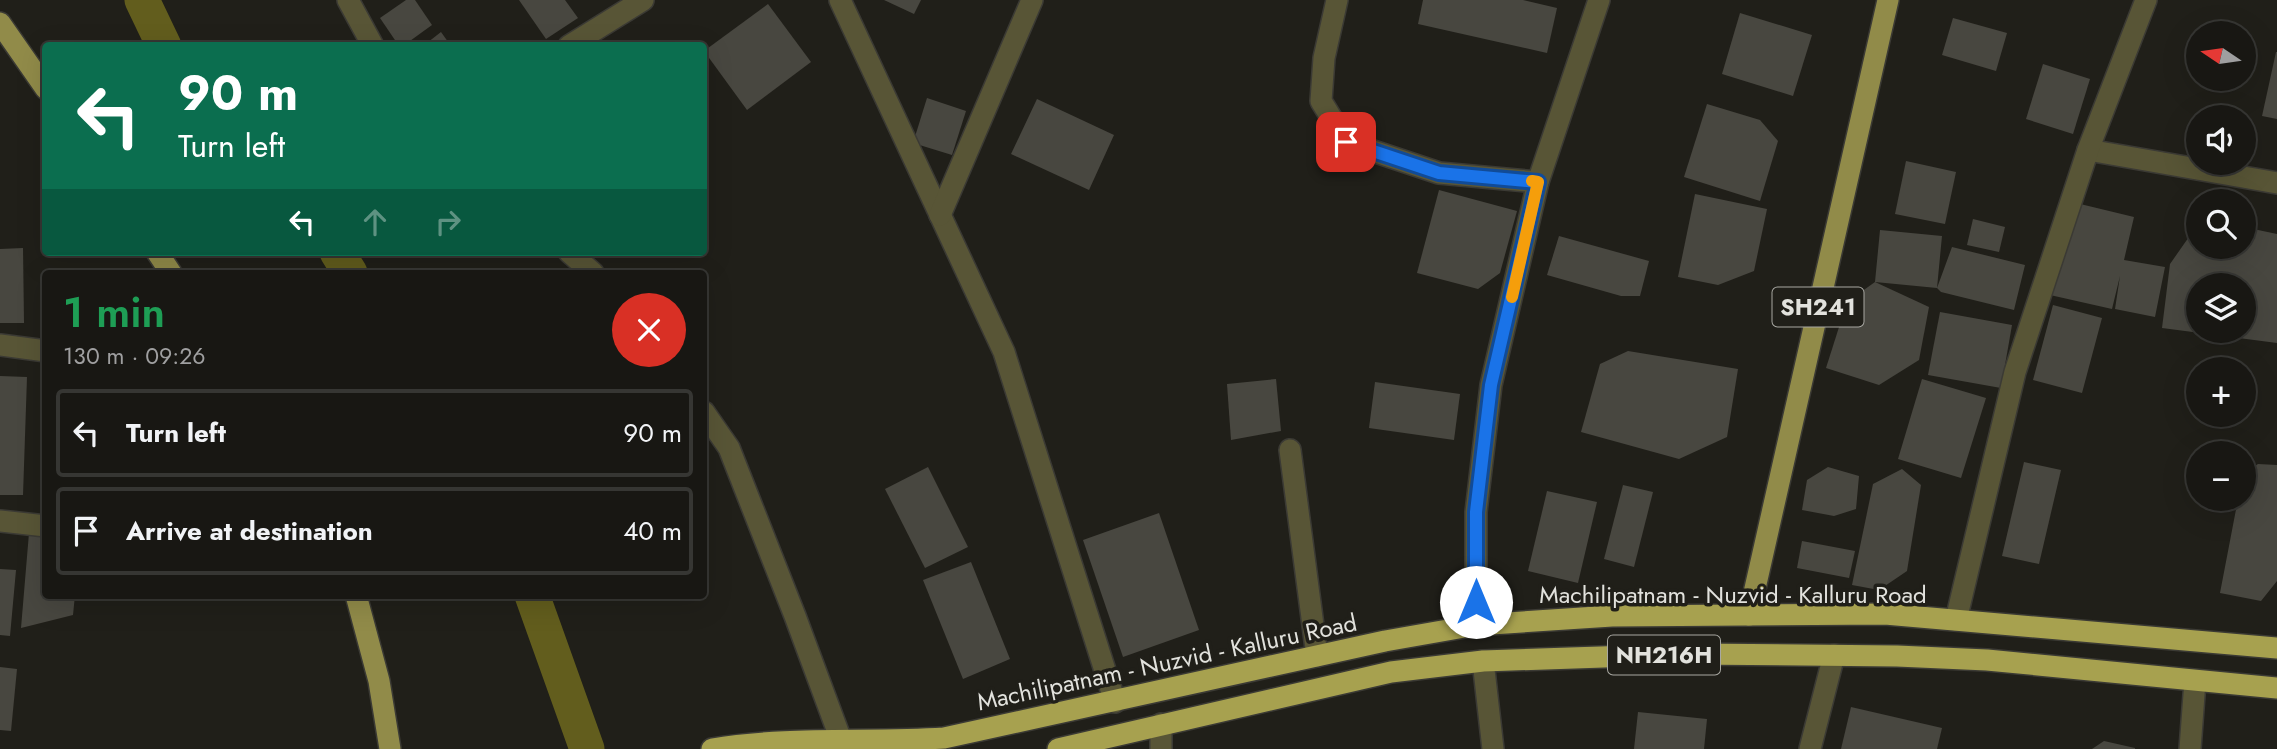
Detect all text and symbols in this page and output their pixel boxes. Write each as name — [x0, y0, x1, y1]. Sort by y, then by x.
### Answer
north arrow — [2186, 21, 2256, 91]
map controls — [2186, 21, 2256, 511]
text: 90 m — [178, 58, 298, 128]
icon: left — [63, 70, 154, 161]
button: sound — [2186, 105, 2256, 175]
pin — [1316, 112, 1376, 172]
text: Turn left — [178, 123, 285, 169]
icon: arrive — [1327, 123, 1365, 161]
button: search — [2186, 189, 2256, 259]
icon: left — [283, 203, 321, 241]
icon: ahead — [356, 203, 394, 241]
icon: right — [429, 203, 467, 241]
button: layers — [2186, 273, 2256, 343]
text: 1 min — [63, 282, 165, 343]
road number: SH241 — [1772, 288, 1864, 326]
button: close — [612, 293, 686, 367]
text: 130 m · 09:26 — [63, 339, 206, 373]
button: + — [2186, 357, 2256, 427]
icon: left — [67, 414, 105, 452]
text: Turn left — [126, 414, 226, 452]
text: 90 m — [623, 414, 682, 452]
button: − — [2186, 441, 2256, 511]
icon: arrive — [67, 512, 105, 550]
text: Arrive at destination — [126, 512, 373, 550]
text: 40 m — [623, 512, 682, 550]
position arrow — [1439, 565, 1513, 639]
street label: Machilipatnam - Nuzvid - Kalluru Road — [1539, 577, 1927, 612]
street label: Machilipatnam - Nuzvid - Kalluru Road — [974, 605, 1360, 719]
road number: NH216H — [1608, 636, 1720, 674]

